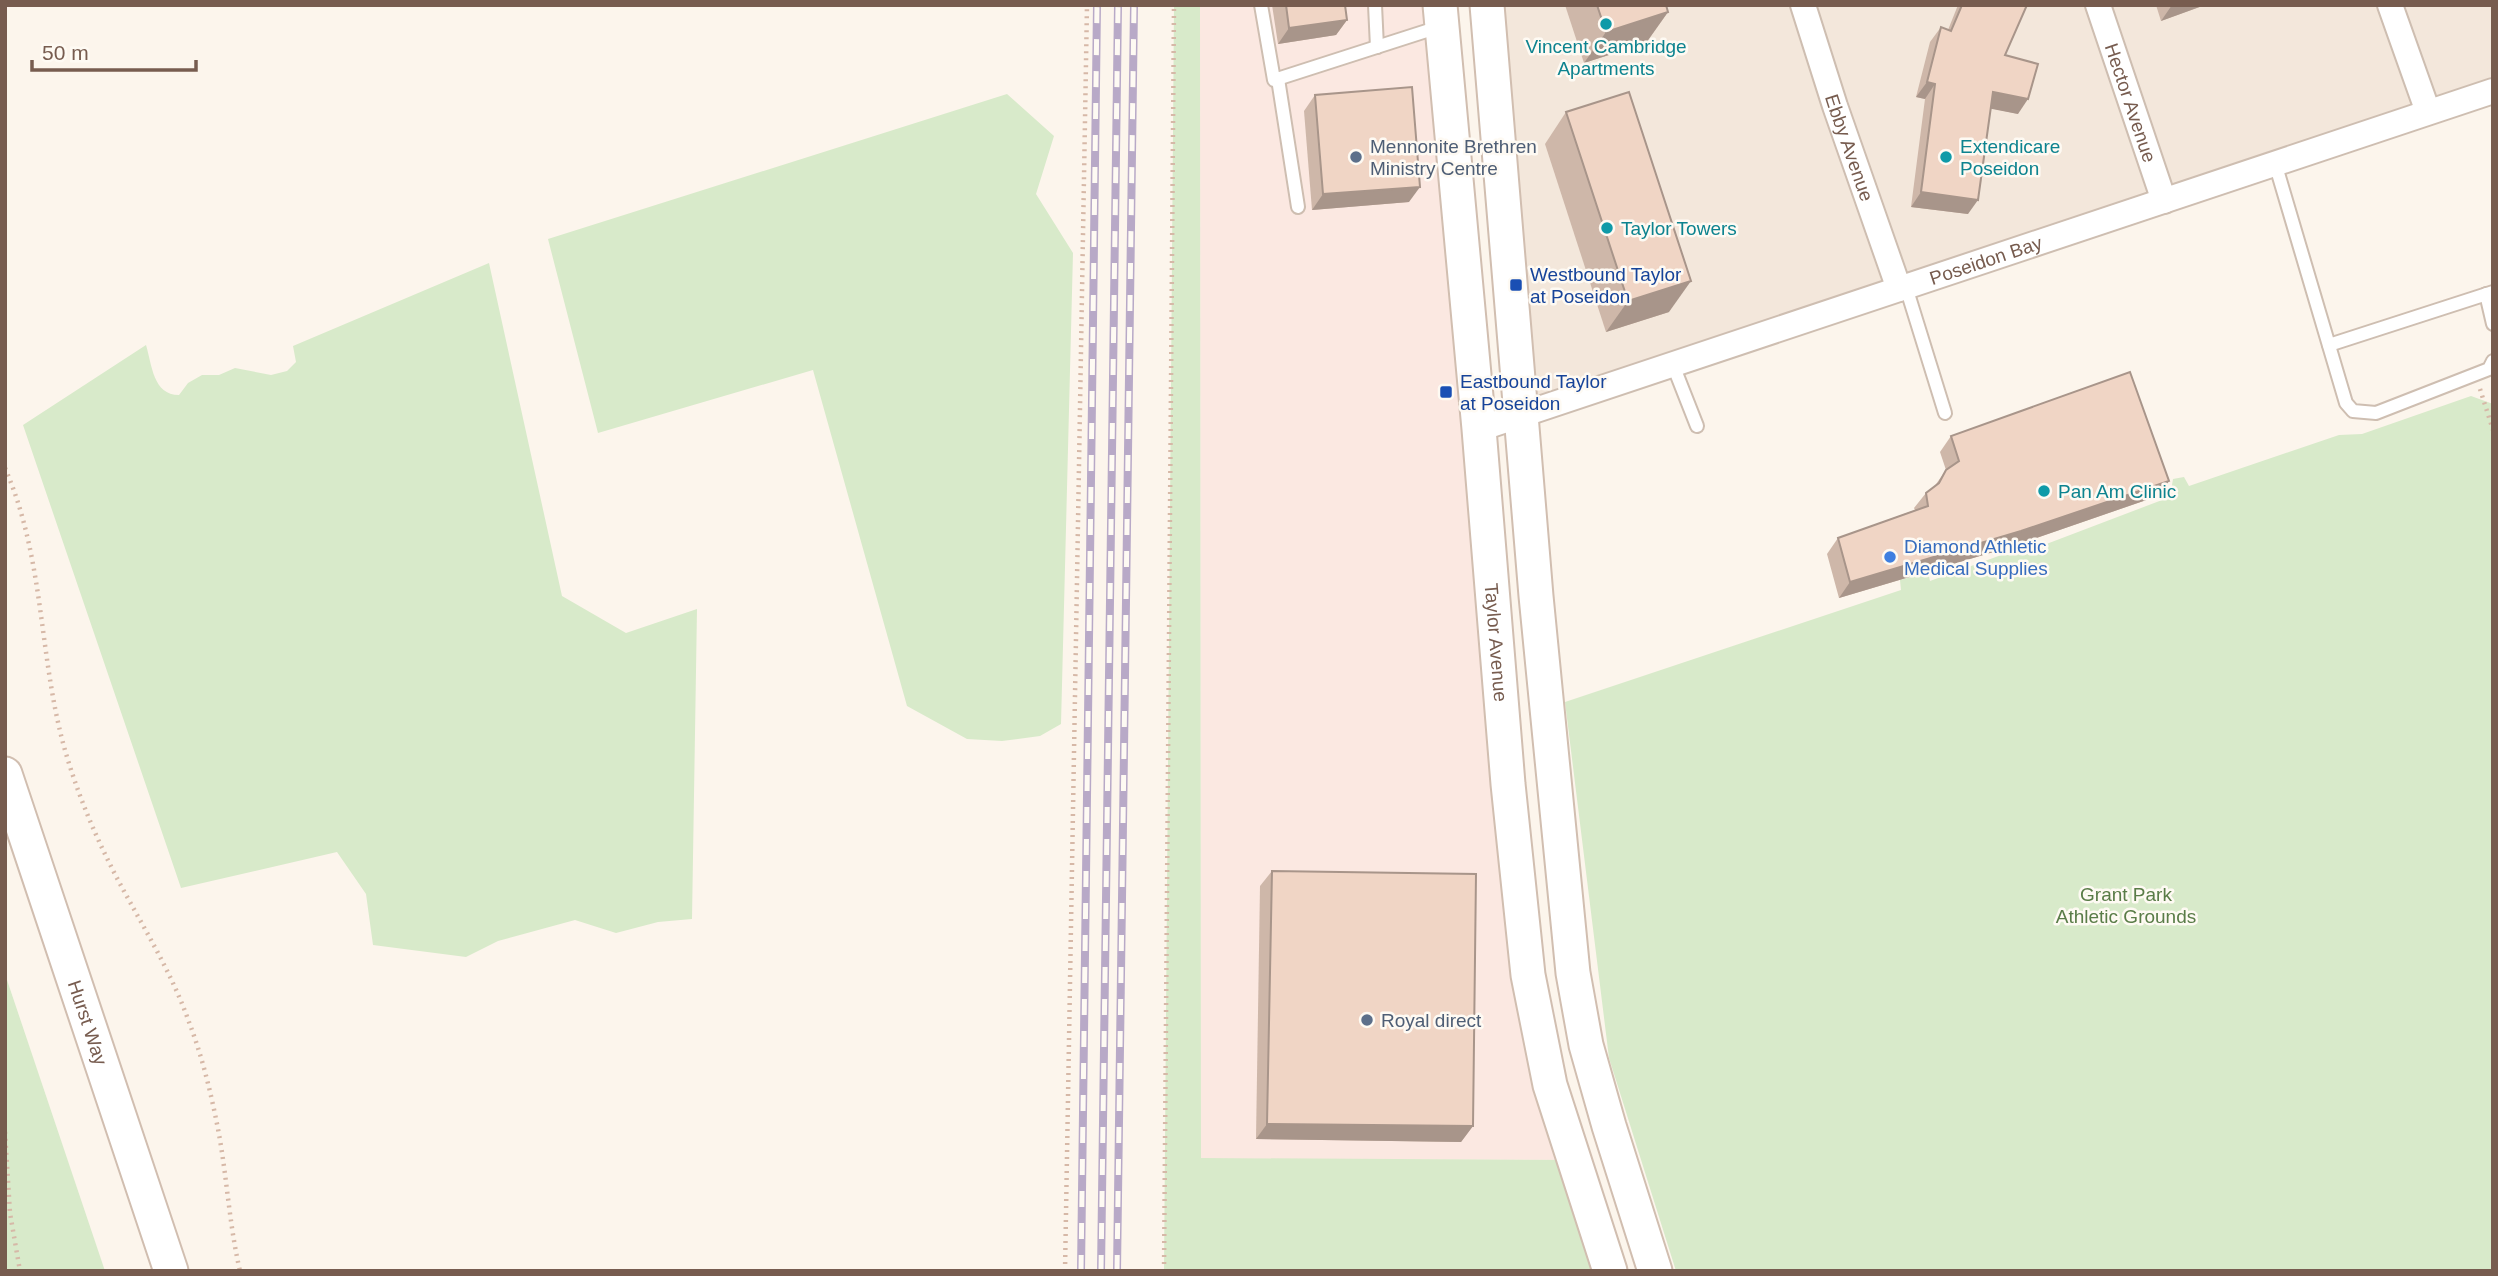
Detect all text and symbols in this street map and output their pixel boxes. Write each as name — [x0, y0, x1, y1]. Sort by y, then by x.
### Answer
marker: Vincent Cambridge Apartments — [1598, 16, 1614, 32]
scale bar — [32, 28, 196, 72]
place label: Vincent Cambridge Apartments — [1525, 36, 1687, 79]
street label: Hector Avenue — [2101, 40, 2161, 165]
text: 50 m — [42, 41, 89, 64]
street label: Ebby Avenue — [1821, 92, 1878, 204]
place label: Mennonite Brethren Ministry Centre — [1370, 136, 1537, 179]
place label: Extendicare Poseidon — [1960, 136, 2060, 179]
marker: Mennonite Brethren Ministry Centre — [1348, 149, 1364, 165]
marker: Extendicare Poseidon — [1938, 149, 1954, 165]
place label: Taylor Towers — [1621, 218, 1737, 239]
marker: Taylor Towers — [1599, 220, 1615, 236]
street label: Poseidon Bay — [1927, 231, 2045, 289]
place label: Westbound Taylor at Poseidon — [1530, 264, 1682, 307]
marker: Westbound Taylor at Poseidon — [1508, 277, 1524, 293]
place label: Eastbound Taylor at Poseidon — [1460, 371, 1607, 414]
marker: Eastbound Taylor at Poseidon — [1438, 384, 1454, 400]
place label: Pan Am Clinic — [2058, 481, 2176, 502]
marker: Pan Am Clinic — [2036, 483, 2052, 499]
place label: Diamond Athletic Medical Supplies — [1904, 536, 2048, 579]
marker: Diamond Athletic Medical Supplies — [1882, 549, 1898, 565]
street label: Taylor Avenue — [1481, 582, 1512, 703]
park label: Grant Park Athletic Grounds — [2056, 884, 2196, 927]
street label: Hurst Way — [64, 977, 112, 1068]
place label: Royal direct — [1381, 1010, 1482, 1031]
marker: Royal direct — [1359, 1012, 1375, 1028]

